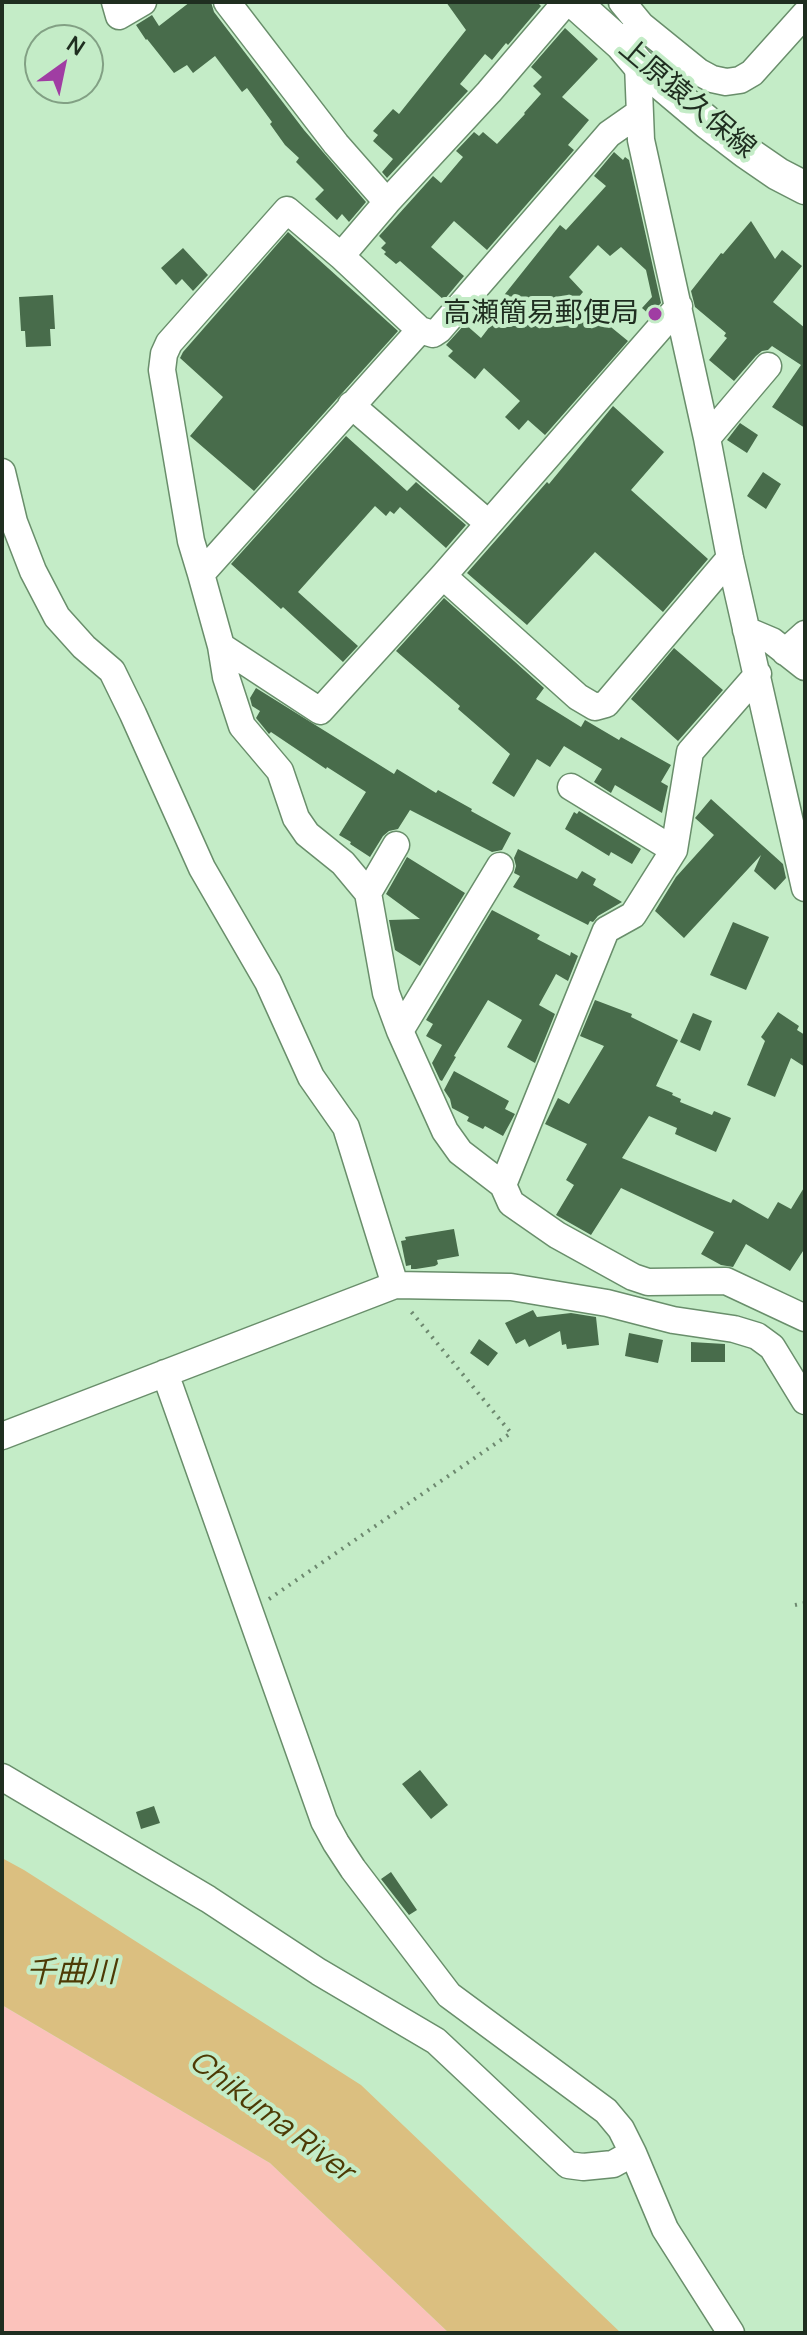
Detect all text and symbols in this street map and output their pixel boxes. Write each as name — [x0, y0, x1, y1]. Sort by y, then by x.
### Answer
north arrow — [24, 24, 104, 104]
text: N — [61, 29, 91, 62]
street label: 上原猿久保線 — [612, 32, 762, 166]
place label: 高瀬簡易郵便局 — [443, 297, 639, 331]
marker: 高瀬簡易郵便局 — [646, 305, 664, 323]
water label: 千曲川 — [26, 1956, 116, 1992]
water label: Chikuma River — [182, 2044, 360, 2190]

